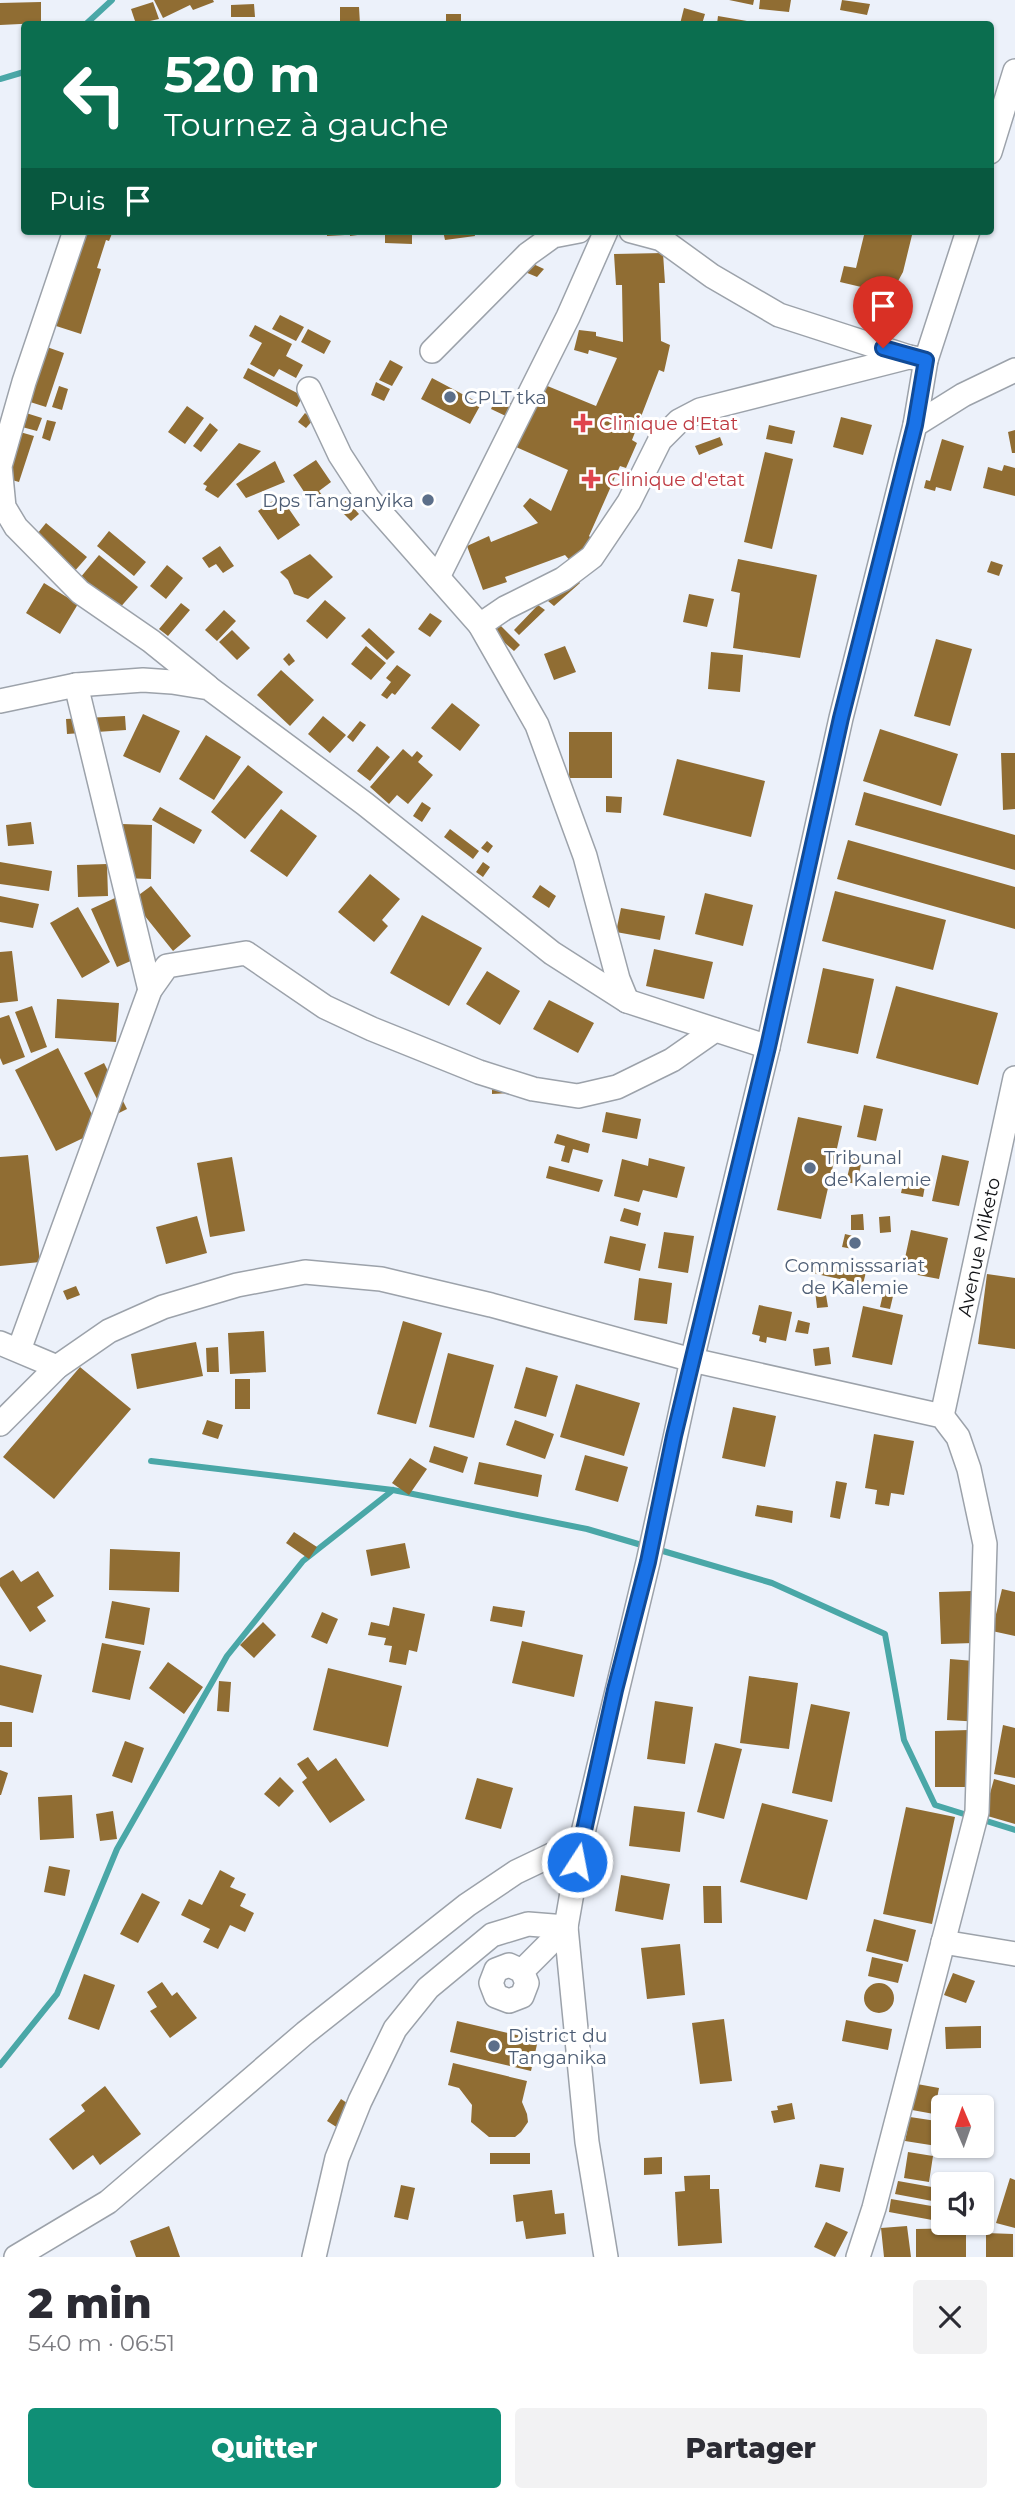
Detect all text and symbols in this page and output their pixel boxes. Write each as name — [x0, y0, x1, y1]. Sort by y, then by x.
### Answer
text: 520 m — [164, 45, 320, 104]
icon: left — [49, 49, 140, 140]
text: Tournez à gauche — [164, 105, 449, 144]
icon: arrive — [119, 182, 157, 220]
text: Puis — [49, 185, 105, 217]
pin — [853, 276, 913, 348]
icon: arrive — [864, 287, 902, 325]
place label: CPLT tka — [464, 386, 547, 409]
marker: CPLT tka — [442, 389, 458, 405]
place label: Clinique d'Etat — [599, 412, 738, 435]
marker: Clinique d'Etat — [573, 413, 593, 433]
place label: Clinique d'etat — [607, 468, 745, 491]
marker: Clinique d'etat — [581, 469, 601, 489]
place label: Dps Tanganyika — [262, 489, 414, 512]
marker: Dps Tanganyika — [420, 492, 436, 508]
place label: Tribunal de Kalemie — [824, 1146, 931, 1191]
marker: Tribunal de Kalemie — [802, 1160, 818, 1176]
street label: Avenue Miketo — [952, 1175, 1005, 1319]
marker: Commisssariat de Kalemie — [847, 1235, 863, 1251]
place label: Commisssariat de Kalemie — [785, 1254, 926, 1299]
position arrow — [540, 1825, 614, 1899]
place label: District du Tanganika — [508, 2024, 608, 2069]
marker: District du Tanganika — [486, 2038, 502, 2054]
north arrow — [931, 2095, 994, 2158]
map controls — [931, 2095, 994, 2235]
button: sound — [931, 2172, 994, 2235]
text: 2 min — [28, 2277, 152, 2329]
button: close — [913, 2280, 987, 2354]
text: 540 m · 06:51 — [28, 2329, 175, 2357]
button: Quitter — [28, 2408, 501, 2488]
button: Partager — [515, 2408, 987, 2488]

